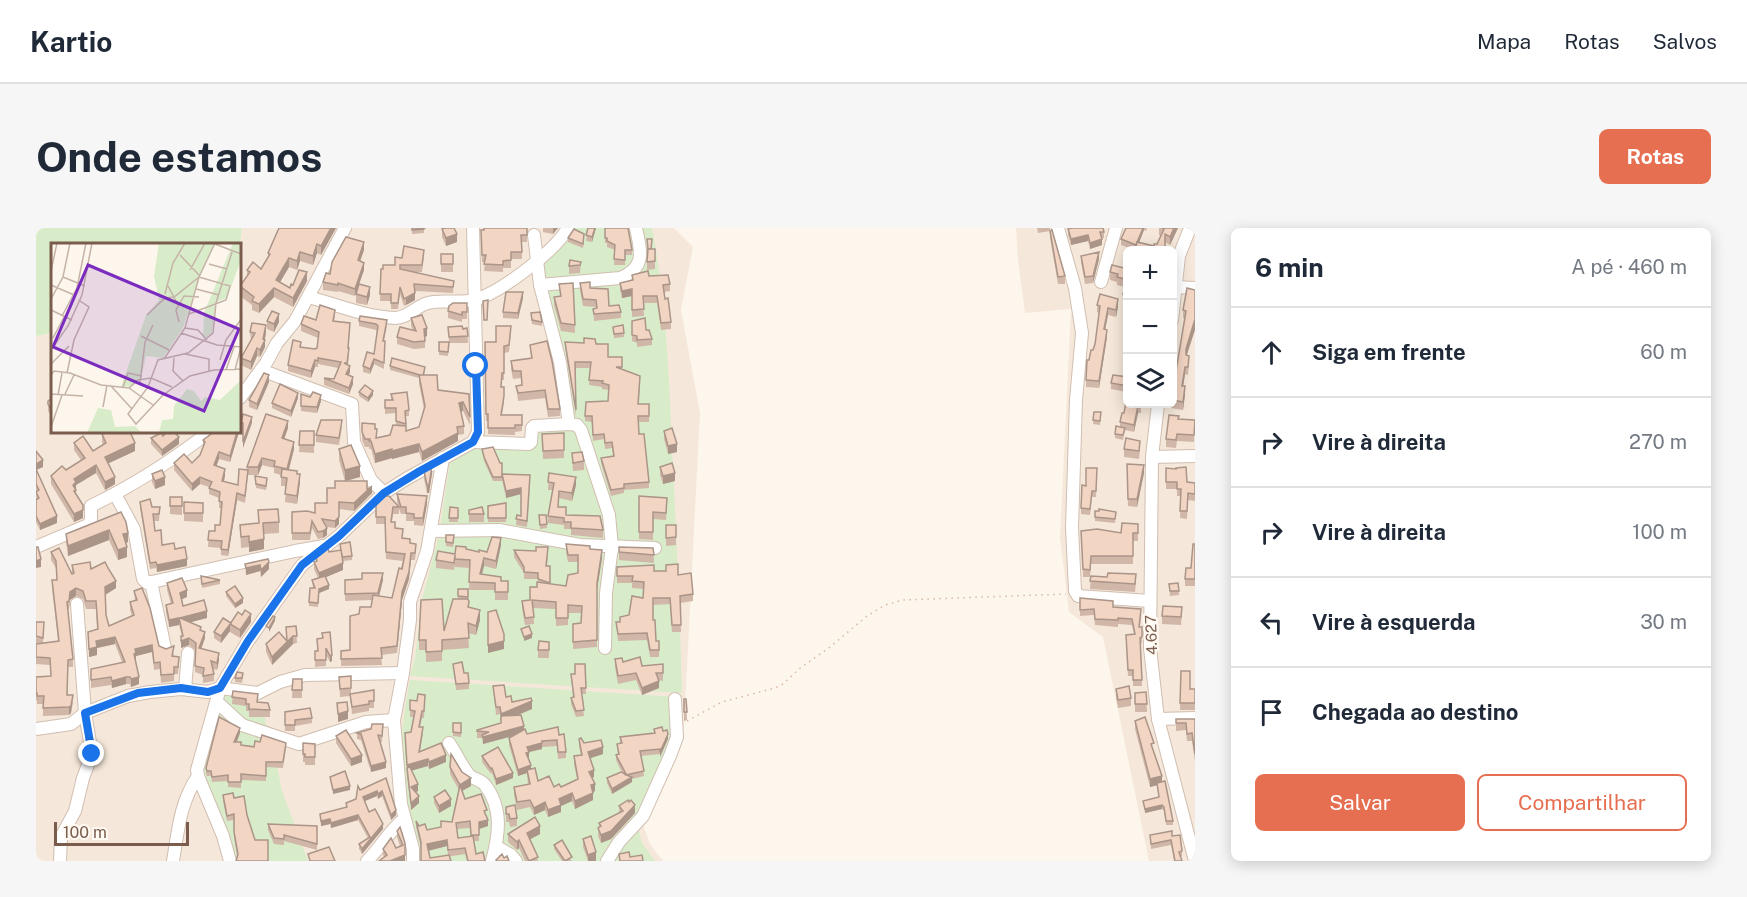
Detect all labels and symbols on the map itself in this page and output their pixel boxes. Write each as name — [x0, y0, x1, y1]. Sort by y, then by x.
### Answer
inset map — [51, 243, 242, 434]
route start — [462, 352, 488, 378]
street label: 4.627 — [1142, 615, 1160, 655]
route end — [78, 740, 104, 766]
scale bar — [54, 819, 189, 846]

